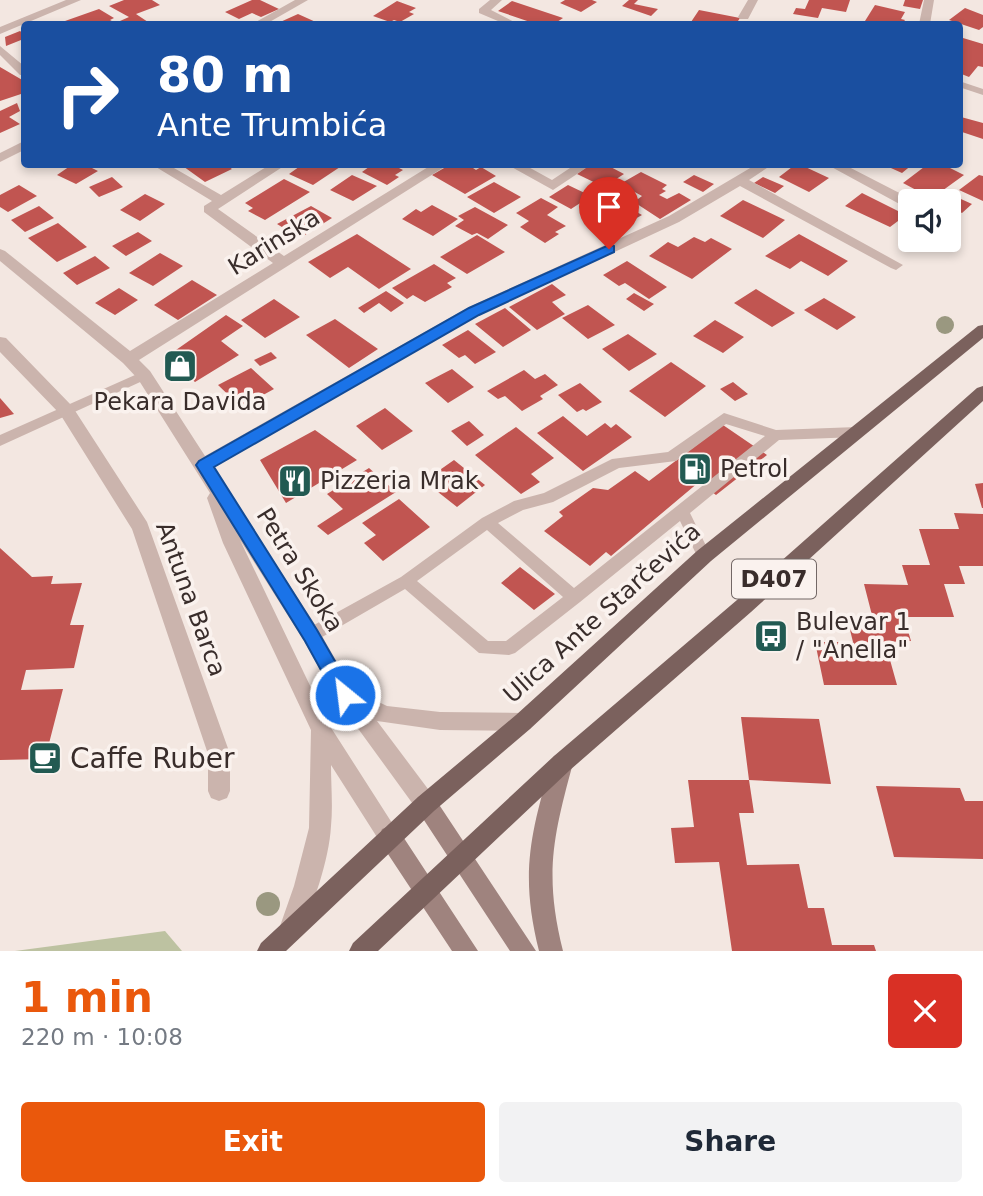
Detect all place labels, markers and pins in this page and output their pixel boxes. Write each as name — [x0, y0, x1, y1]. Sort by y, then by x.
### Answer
pin — [579, 177, 639, 249]
shop icon: Pekara Davida — [161, 347, 199, 385]
place label: Pekara Davida — [94, 388, 266, 416]
fuel station icon: Petrol — [676, 450, 714, 488]
place label: Petrol — [720, 455, 788, 483]
restaurant icon: Pizzeria Mrak — [276, 462, 314, 500]
place label: Pizzeria Mrak — [320, 467, 479, 495]
place label: Bulevar 1 / "Anella" — [796, 608, 911, 664]
bus stop icon: Bulevar 1 / "Anella" — [752, 617, 790, 655]
cafe icon: Caffe Ruber — [26, 739, 64, 777]
place label: Caffe Ruber — [70, 742, 235, 775]

